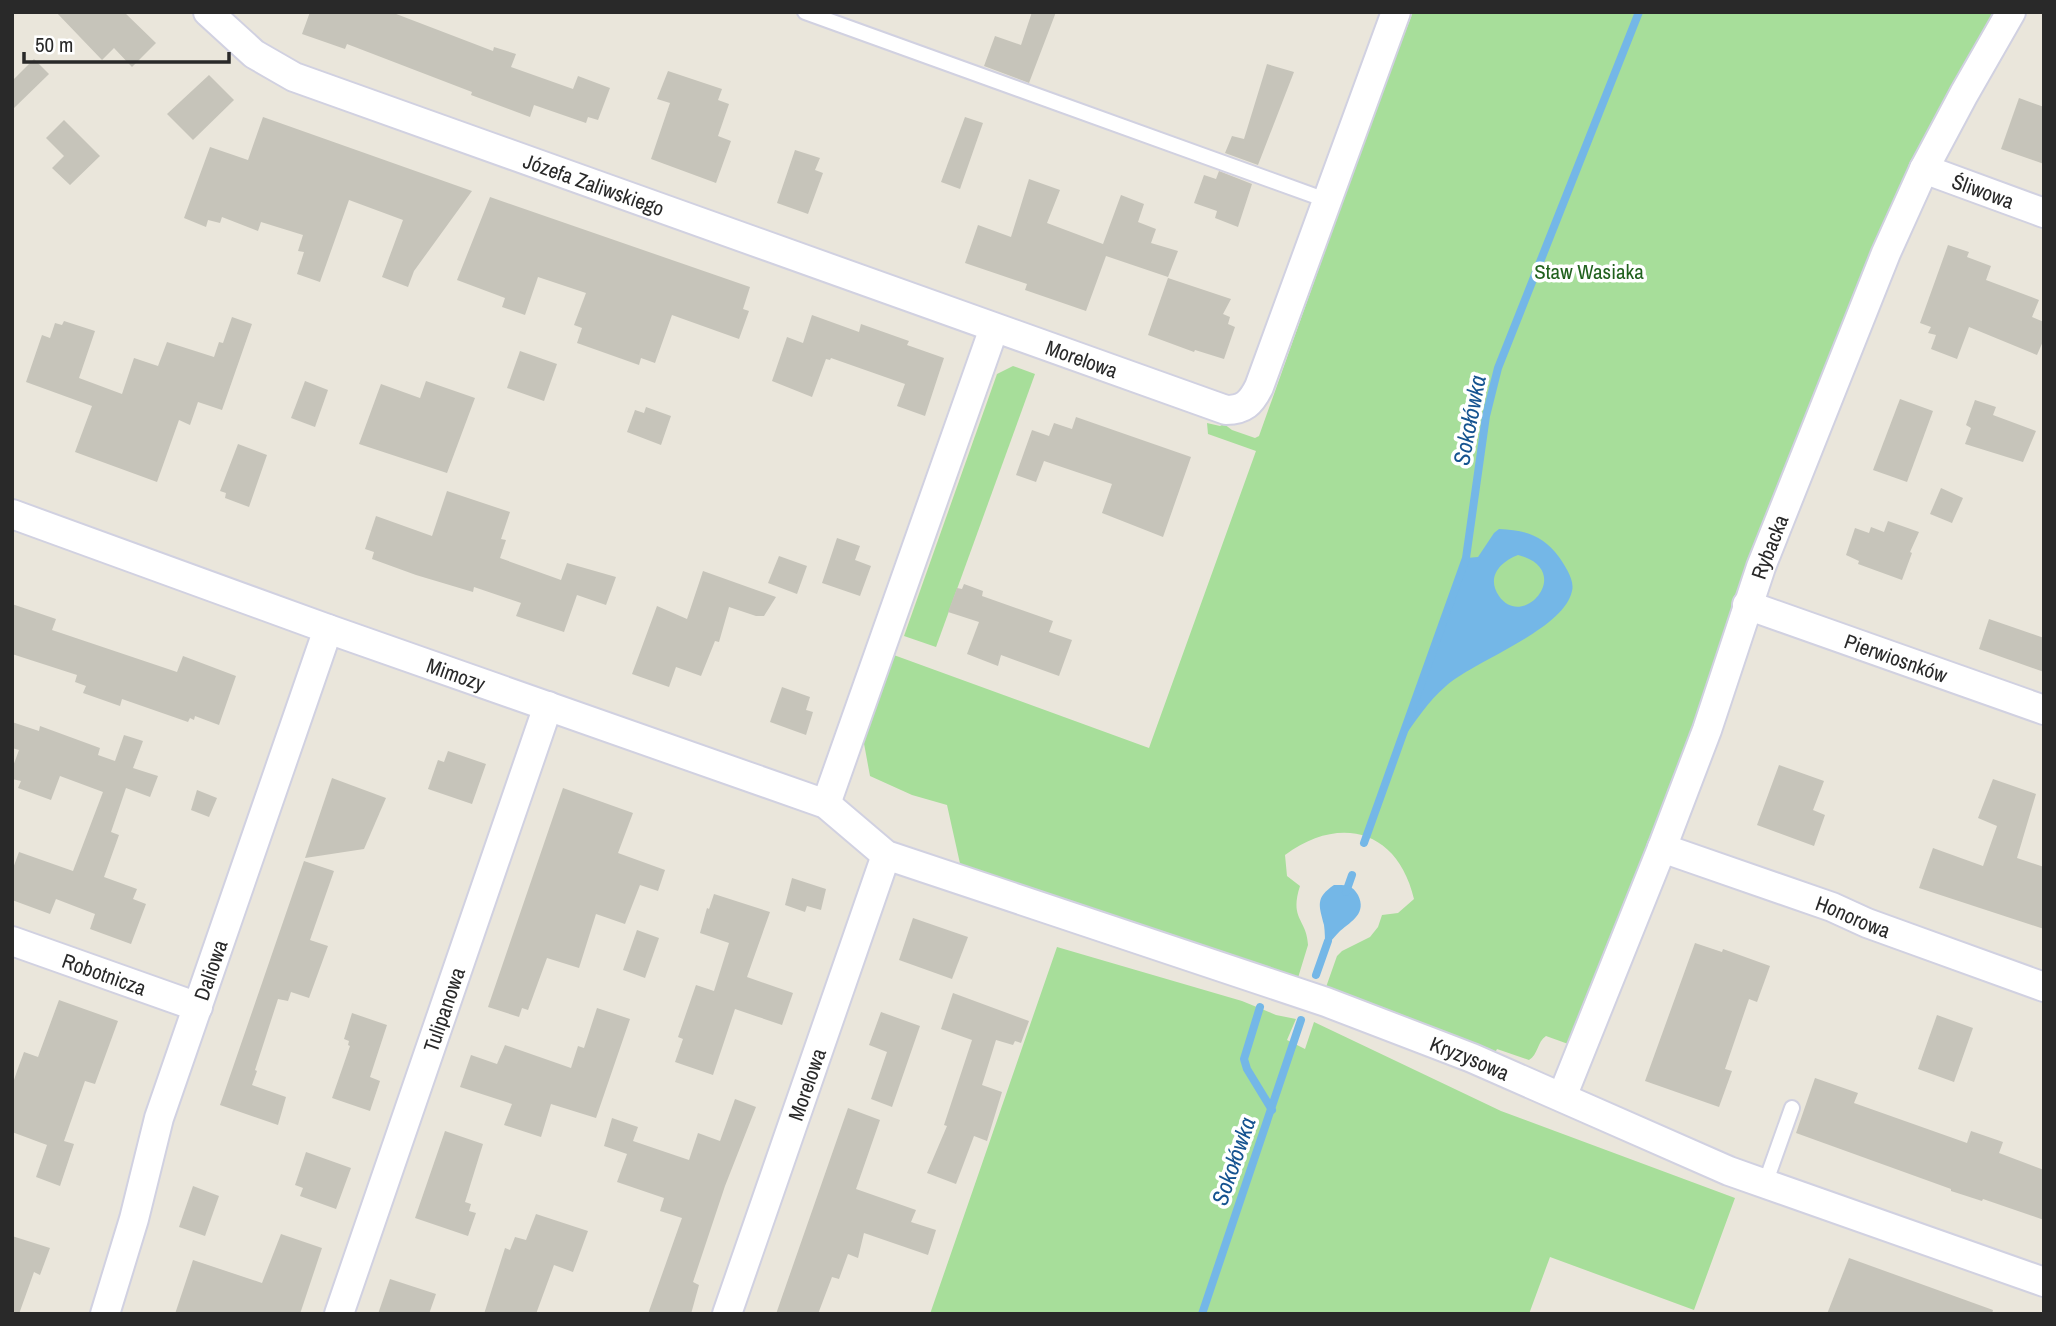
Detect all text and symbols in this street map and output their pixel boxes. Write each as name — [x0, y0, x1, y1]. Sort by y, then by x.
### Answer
scale bar — [24, 21, 229, 65]
text: 50 m — [35, 30, 73, 59]
street label: Józefa Zaliwskiego — [520, 146, 668, 223]
street label: Śliwowa — [1948, 166, 2019, 215]
park label: Staw Wasiaka — [1534, 257, 1644, 286]
street label: Morelowa — [1042, 332, 1122, 385]
water label: Sokołówka — [1445, 372, 1493, 468]
street label: Rybacka — [1744, 510, 1795, 583]
street label: Pierwiosnków — [1841, 626, 1952, 689]
street label: Mimozy — [423, 650, 490, 698]
street label: Honorowa — [1812, 888, 1895, 945]
street label: Daliowa — [186, 935, 234, 1004]
street label: Robotnicza — [58, 946, 151, 1002]
street label: Tulipanowa — [416, 963, 472, 1056]
street label: Kryzysowa — [1426, 1029, 1514, 1087]
street label: Morelowa — [781, 1044, 833, 1124]
water label: Sokołówka — [1203, 1113, 1263, 1209]

